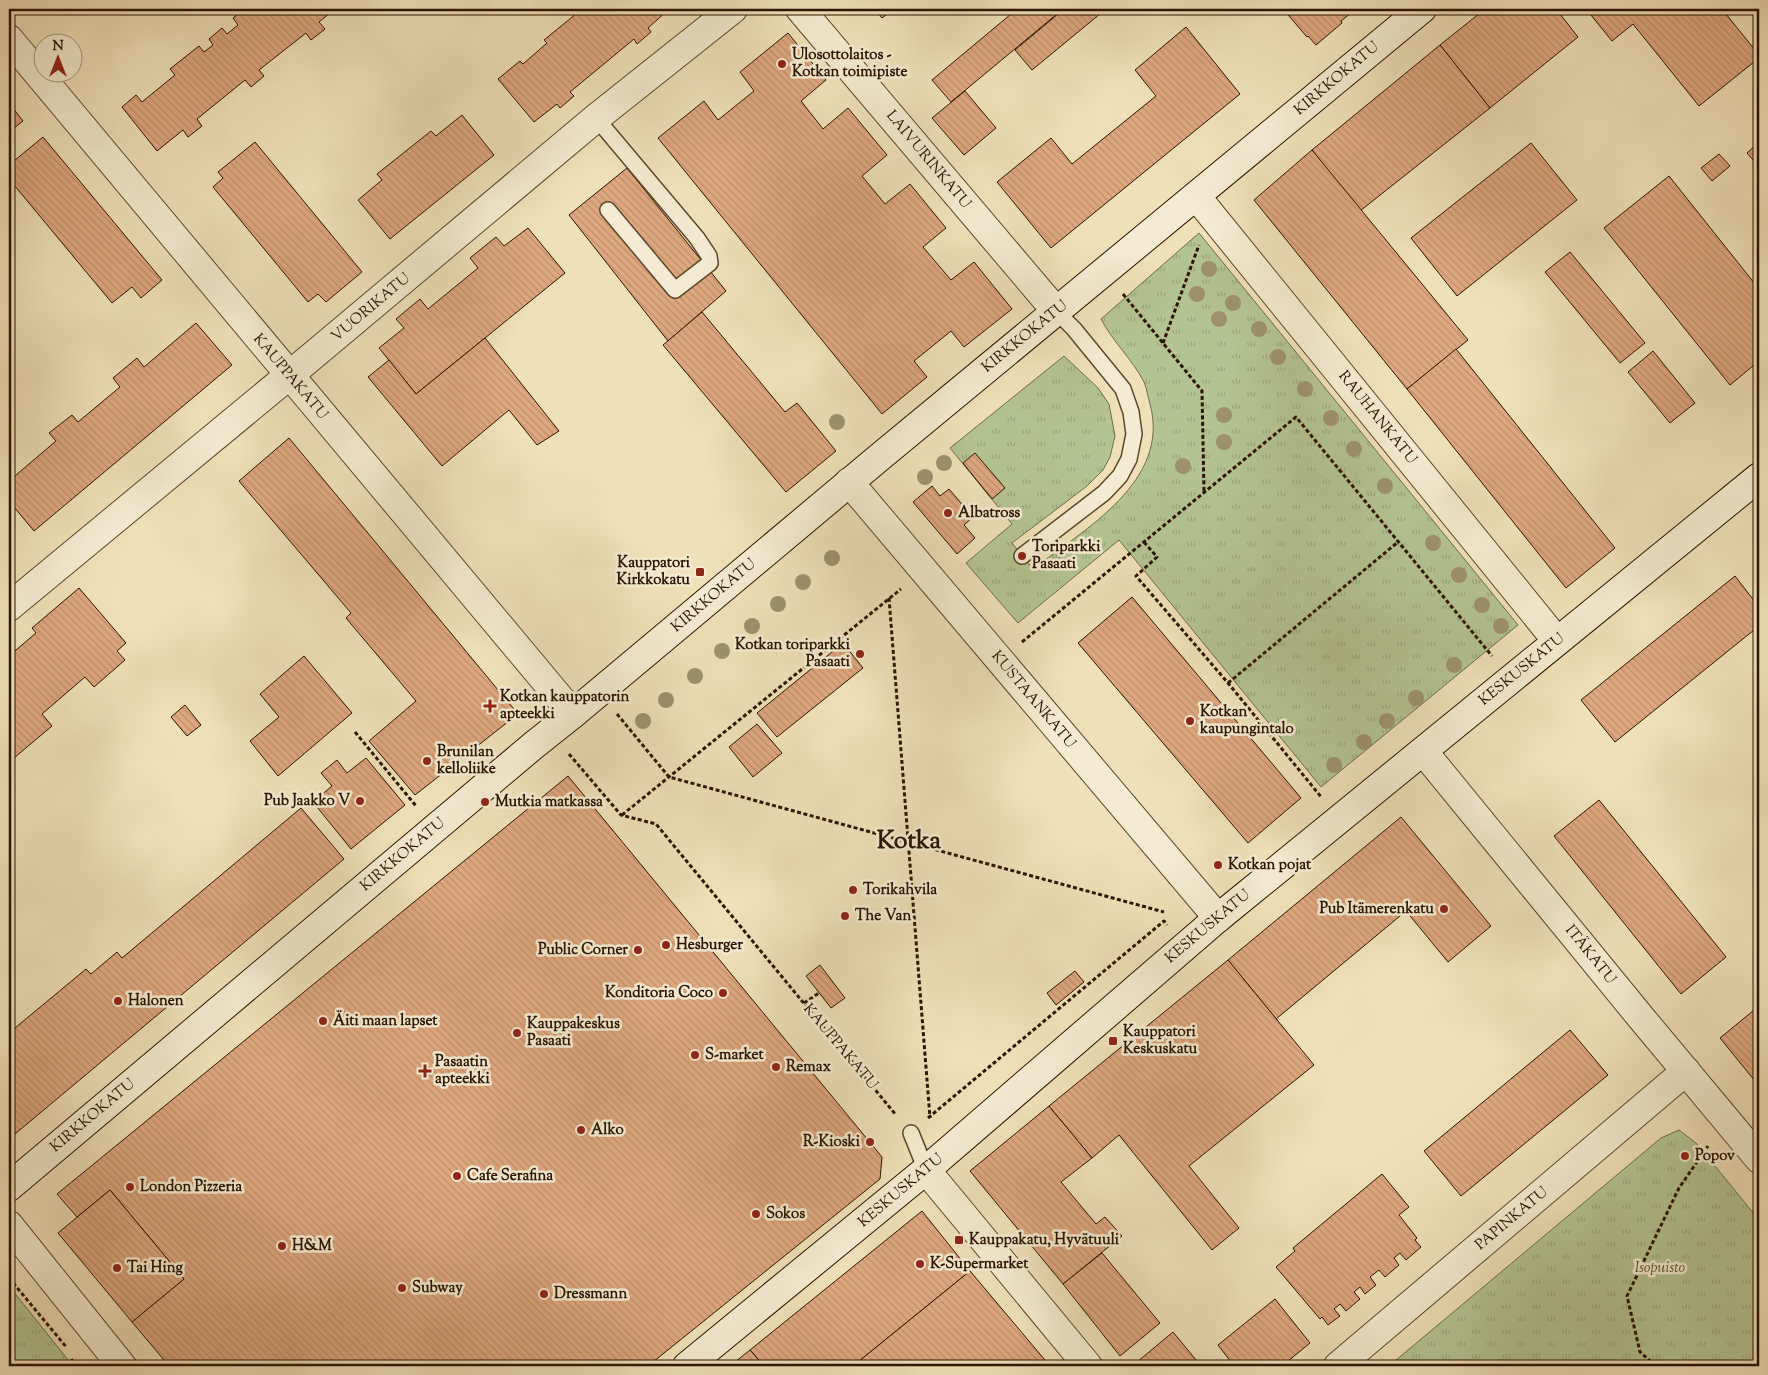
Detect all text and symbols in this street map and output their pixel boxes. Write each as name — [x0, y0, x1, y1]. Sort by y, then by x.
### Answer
north arrow — [32, 32, 82, 82]
text: N — [52, 37, 64, 57]
street label: KIRKKOKATU — [1290, 37, 1384, 121]
place label: Ulosottolaitos - Kotkan toimipiste — [792, 45, 907, 83]
marker: Ulosottolaitos - Kotkan toimipiste — [776, 58, 788, 70]
street label: LAIVURINKATU — [881, 106, 975, 214]
street label: VUORIKATU — [327, 269, 415, 347]
street label: KIRKKOKATU — [978, 296, 1072, 378]
street label: KAUPPAKATU — [248, 329, 332, 425]
street label: RAUHANKATU — [1333, 367, 1421, 469]
place label: Albatross — [958, 503, 1020, 524]
marker: Albatross — [942, 507, 954, 519]
place label: Toriparkki Pasaati — [1032, 537, 1101, 575]
marker: Toriparkki Pasaati — [1016, 550, 1028, 562]
place label: Kauppatori Kirkkokatu — [616, 553, 691, 591]
street label: KIRKKOKATU — [667, 554, 761, 638]
marker: Kauppatori Kirkkokatu — [694, 566, 706, 578]
street label: KESKUSKATU — [1475, 629, 1569, 711]
place label: Kotkan toriparkki Pasaati — [735, 635, 851, 673]
street label: KUSTAANKATU — [986, 647, 1080, 753]
marker: Kotkan toriparkki Pasaati — [854, 648, 866, 660]
place label: Kotkan kauppatorin apteekki — [500, 687, 630, 725]
marker: Kotkan kauppatorin apteekki — [484, 700, 496, 712]
place label: Kotkan kaupungintalo — [1199, 702, 1294, 740]
marker: Kotkan kaupungintalo — [1184, 715, 1196, 727]
place label: Brunilan kelloliike — [436, 742, 496, 780]
marker: Brunilan kelloliike — [421, 755, 433, 767]
place label: Pub Jaakko V — [264, 791, 351, 812]
place label: Mutkia matkassa — [495, 792, 603, 813]
marker: Pub Jaakko V — [354, 795, 366, 807]
marker: Mutkia matkassa — [479, 796, 491, 808]
street label: KIRKKOKATU — [356, 813, 450, 897]
district label: Kotka — [877, 824, 942, 860]
place label: Kotkan pojat — [1228, 855, 1312, 876]
marker: Kotkan pojat — [1212, 859, 1224, 871]
place label: Torikahvila — [863, 880, 937, 901]
marker: Torikahvila — [847, 884, 859, 896]
street label: KESKUSKATU — [1161, 885, 1255, 969]
place label: Pub Itämerenkatu — [1319, 899, 1434, 920]
marker: Pub Itämerenkatu — [1438, 903, 1450, 915]
place label: The Van — [855, 906, 912, 927]
marker: The Van — [839, 910, 851, 922]
street label: ITÄKATU — [1560, 920, 1621, 989]
place label: Hesburger — [676, 935, 743, 956]
marker: Hesburger — [660, 939, 672, 951]
place label: Public Corner — [538, 940, 628, 961]
marker: Public Corner — [632, 944, 644, 956]
place label: Konditoria Coco — [605, 983, 713, 1004]
marker: Konditoria Coco — [717, 987, 729, 999]
place label: Halonen — [128, 991, 184, 1012]
marker: Halonen — [112, 995, 124, 1007]
street label: KAUPPAKATU — [798, 999, 882, 1095]
place label: Äiti maan lapset — [333, 1010, 438, 1032]
place label: Kauppakeskus Pasaati — [527, 1014, 620, 1052]
marker: Äiti maan lapset — [317, 1015, 329, 1027]
place label: Kauppatori Keskuskatu — [1123, 1022, 1198, 1060]
marker: Kauppakeskus Pasaati — [511, 1027, 523, 1039]
marker: Kauppatori Keskuskatu — [1107, 1035, 1119, 1047]
place label: S-market — [705, 1045, 765, 1066]
marker: S-market — [689, 1049, 701, 1061]
place label: Pasaatin apteekki — [435, 1052, 490, 1090]
place label: Remax — [786, 1057, 832, 1078]
marker: Remax — [770, 1061, 782, 1073]
marker: Pasaatin apteekki — [419, 1065, 431, 1077]
street label: KIRKKOKATU — [46, 1074, 140, 1158]
place label: Alko — [591, 1120, 624, 1141]
marker: Alko — [575, 1124, 587, 1136]
place label: R-Kioski — [803, 1132, 861, 1153]
marker: R-Kioski — [864, 1136, 876, 1148]
place label: Popov — [1695, 1146, 1735, 1167]
street label: KESKUSKATU — [854, 1149, 948, 1233]
marker: Popov — [1679, 1150, 1691, 1162]
place label: Cafe Serafina — [467, 1166, 553, 1187]
marker: Cafe Serafina — [451, 1170, 463, 1182]
place label: London Pizzeria — [140, 1177, 242, 1198]
marker: London Pizzeria — [124, 1181, 136, 1193]
street label: PAPINKATU — [1471, 1182, 1553, 1256]
place label: Sokos — [766, 1204, 805, 1225]
marker: Sokos — [750, 1208, 762, 1220]
place label: Kauppakatu, Hyvätuuli — [969, 1230, 1120, 1251]
marker: Kauppakatu, Hyvätuuli — [953, 1234, 965, 1246]
place label: H&M — [292, 1236, 332, 1257]
marker: H&M — [276, 1240, 288, 1252]
place label: K-Supermarket — [930, 1254, 1029, 1275]
place label: Tai Hing — [127, 1258, 183, 1279]
marker: K-Supermarket — [914, 1258, 926, 1270]
park label: Isopuisto — [1635, 1258, 1685, 1279]
marker: Tai Hing — [111, 1262, 123, 1274]
place label: Subway — [412, 1278, 463, 1299]
marker: Subway — [396, 1282, 408, 1294]
place label: Dressmann — [554, 1284, 627, 1305]
marker: Dressmann — [538, 1288, 550, 1300]

